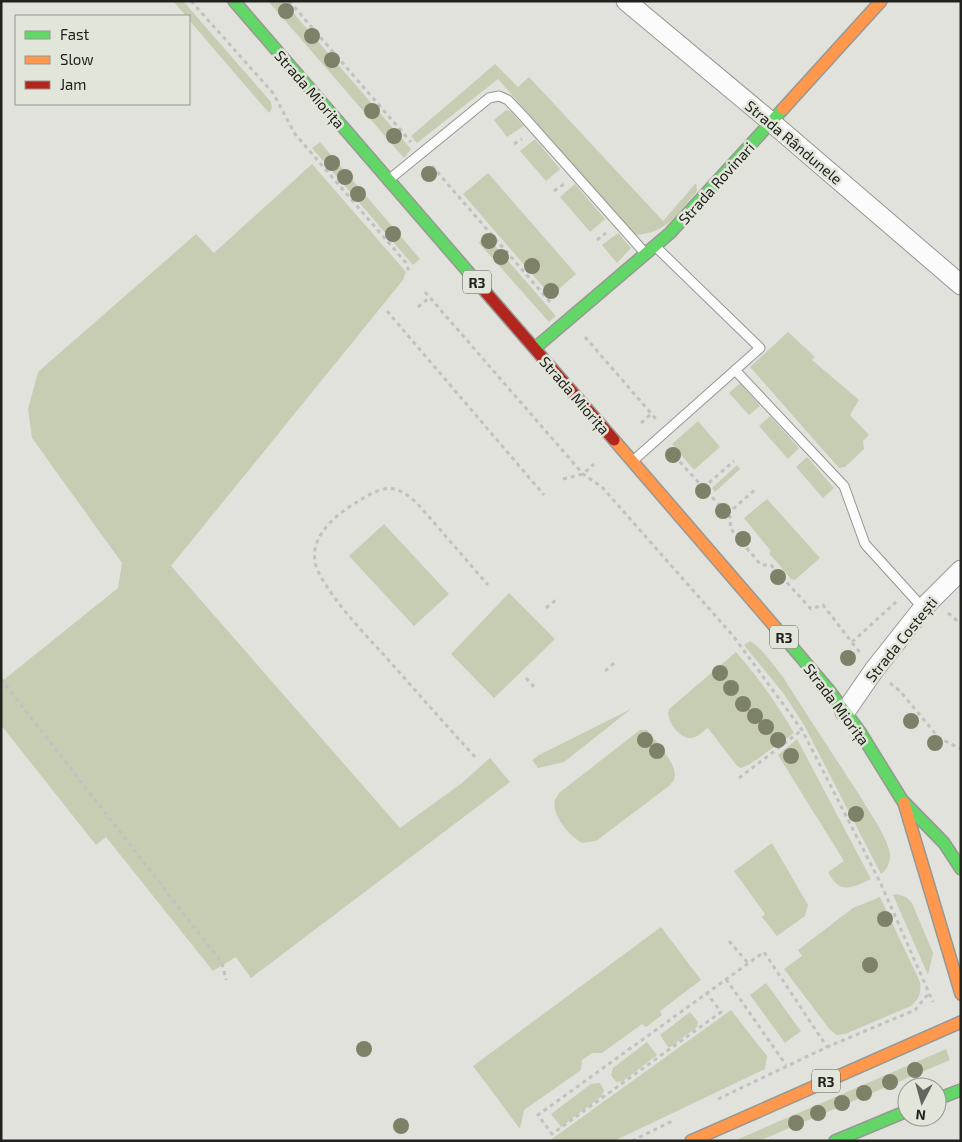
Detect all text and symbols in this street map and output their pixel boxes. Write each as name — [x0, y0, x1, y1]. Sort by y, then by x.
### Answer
legend — [15, 15, 190, 105]
text: Fast — [60, 25, 90, 43]
street label: Strada Miorița — [270, 46, 349, 133]
text: Slow — [60, 50, 94, 68]
text: Jam — [60, 75, 86, 93]
street label: Strada Rândunele — [742, 96, 846, 188]
street label: Strada Rovinari — [674, 138, 758, 228]
road number: R3 — [463, 270, 491, 294]
street label: Strada Miorița — [535, 352, 614, 439]
street label: Strada Costești — [861, 593, 942, 686]
road number: R3 — [770, 626, 798, 649]
street label: Strada Miorița — [799, 660, 874, 750]
road number: R3 — [812, 1070, 840, 1092]
north arrow — [897, 1077, 947, 1127]
text: N — [915, 1106, 927, 1124]

